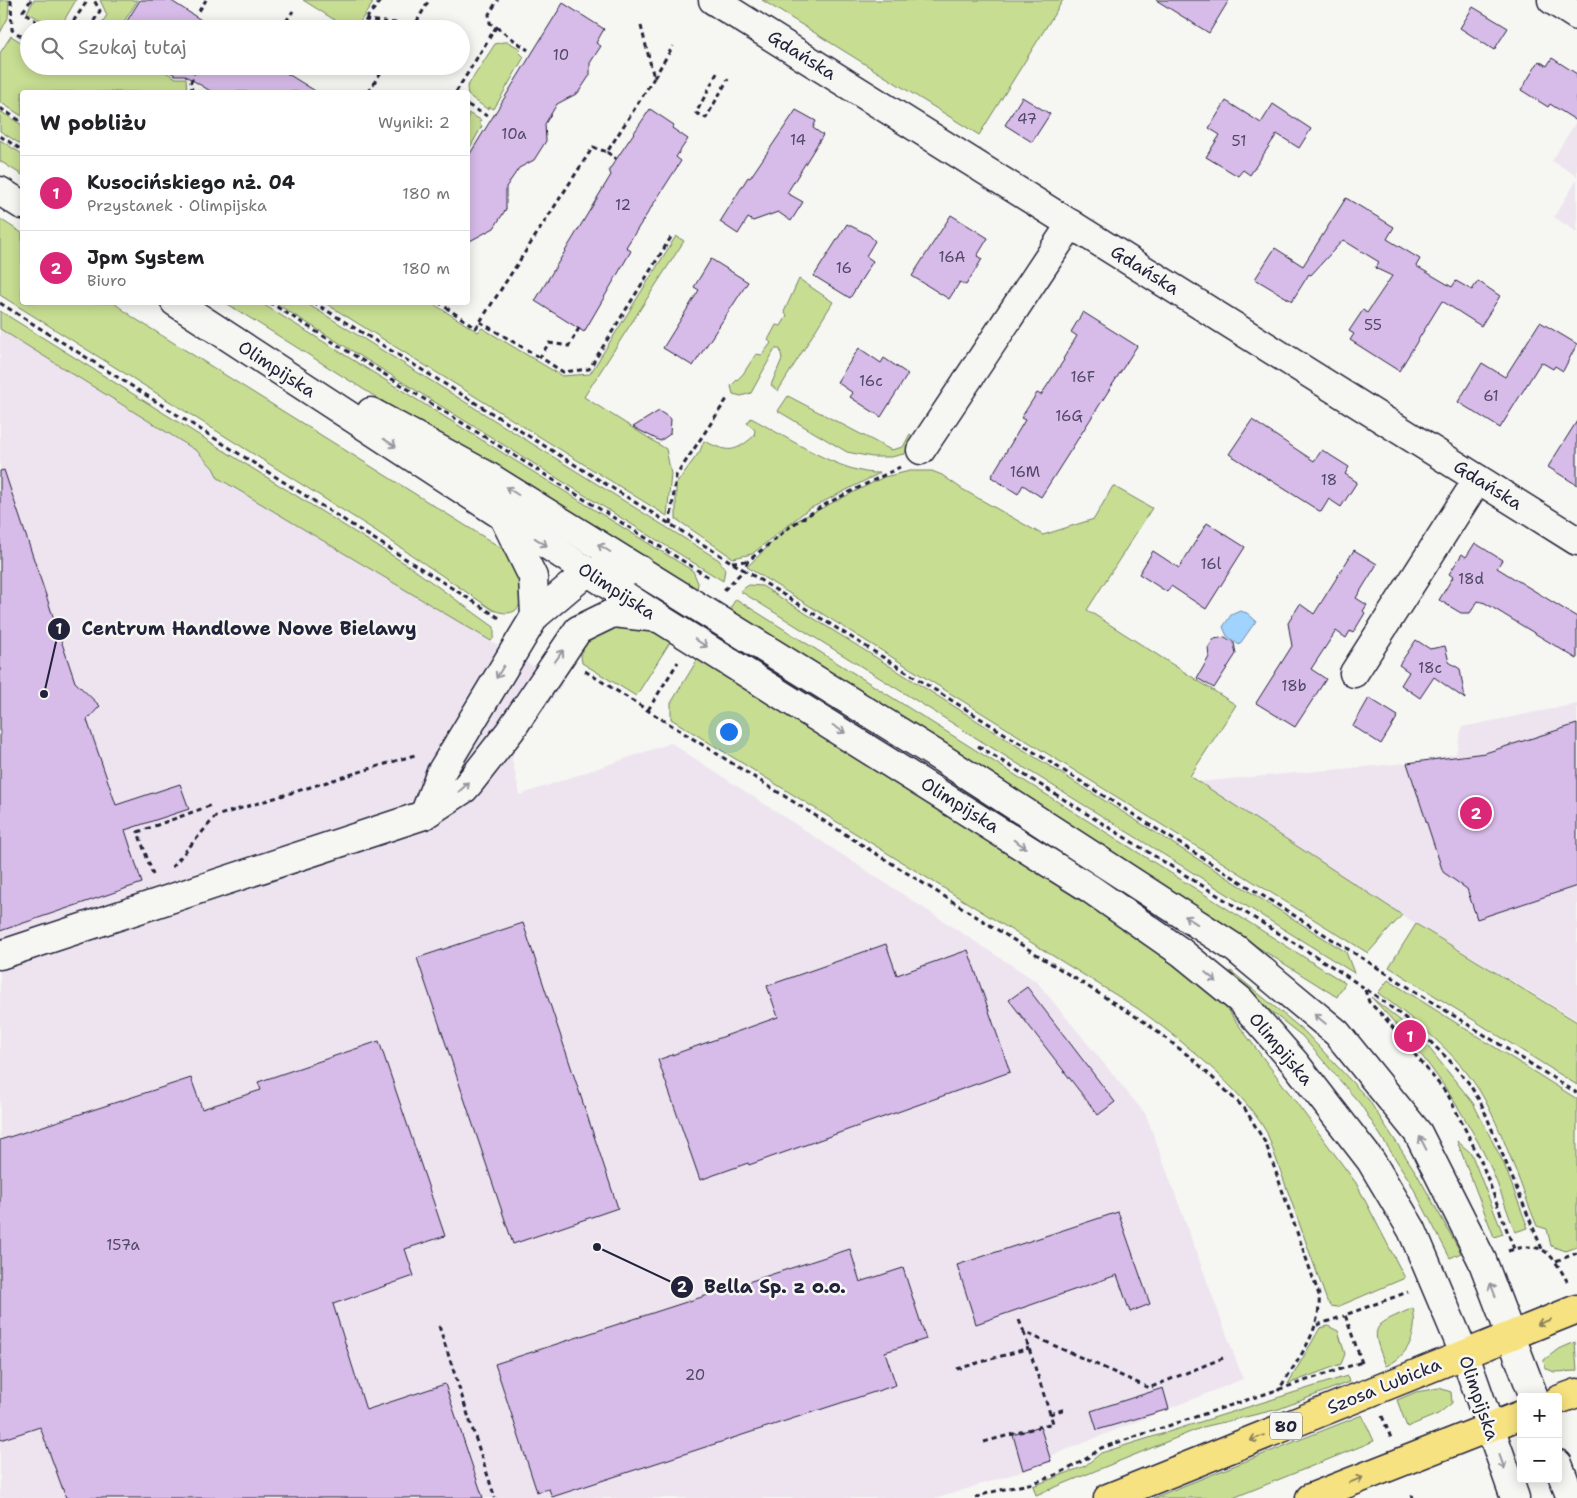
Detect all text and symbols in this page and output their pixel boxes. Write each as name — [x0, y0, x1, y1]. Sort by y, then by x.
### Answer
search box — [20, 20, 470, 75]
street label: Gdańska — [763, 24, 841, 86]
icon: search — [38, 34, 66, 62]
text: Szukaj tutaj — [78, 35, 187, 60]
house number: 10 — [553, 45, 569, 65]
text: W pobliżu — [40, 109, 147, 137]
house number: 47 — [1017, 109, 1037, 129]
text: Wyniki: 2 — [378, 112, 450, 133]
house number: 10a — [501, 124, 527, 144]
house number: 14 — [790, 130, 806, 150]
house number: 51 — [1232, 131, 1246, 151]
text: Kusocińskiego nż. 04 — [87, 170, 295, 195]
text: 1 — [52, 183, 60, 204]
text: 180 m — [402, 183, 450, 204]
text: Przystanek · Olimpijska — [87, 195, 267, 216]
house number: 12 — [615, 195, 631, 215]
street label: Gdańska — [1106, 239, 1184, 301]
text: Jpm System — [87, 245, 204, 270]
house number: 16A — [939, 247, 966, 267]
text: 2 — [50, 258, 62, 279]
text: 180 m — [402, 258, 450, 279]
house number: 16 — [836, 258, 852, 278]
text: Biuro — [87, 270, 126, 291]
house number: 55 — [1364, 315, 1382, 335]
street label: Olimpijska — [234, 335, 320, 403]
house number: 16F — [1071, 367, 1095, 387]
house number: 16c — [859, 371, 883, 391]
house number: 61 — [1483, 386, 1499, 406]
house number: 16G — [1055, 406, 1083, 426]
one-way arrow — [383, 438, 397, 449]
street label: Gdańska — [1449, 454, 1527, 516]
house number: 16M — [1010, 462, 1040, 482]
house number: 18 — [1321, 470, 1337, 490]
one-way arrow — [505, 485, 519, 496]
one-way arrow — [533, 537, 547, 547]
one-way arrow — [598, 543, 612, 553]
house number: 16l — [1201, 554, 1222, 574]
street label: Olimpijska — [574, 557, 660, 625]
house number: 18d — [1458, 569, 1485, 589]
callout: Centrum Handlowe Nowe Bielawy — [46, 612, 426, 646]
text: Centrum Handlowe Nowe Bielawy — [81, 616, 417, 641]
text: 1 — [56, 619, 63, 639]
one-way arrow — [693, 638, 707, 648]
one-way arrow — [554, 649, 564, 663]
house number: 18c — [1418, 658, 1442, 678]
one-way arrow — [495, 664, 505, 679]
house number: 18b — [1281, 676, 1307, 696]
your location — [716, 719, 742, 745]
one-way arrow — [831, 724, 845, 734]
street label: Olimpijska — [916, 771, 1004, 839]
one-way arrow — [458, 781, 471, 793]
pin: 2 — [1460, 794, 1492, 832]
one-way arrow — [1013, 839, 1027, 849]
one-way arrow — [1185, 915, 1199, 925]
one-way arrow — [1204, 971, 1217, 982]
street label: Olimpijska — [1243, 1008, 1319, 1090]
one-way arrow — [1314, 1013, 1327, 1024]
pin: 1 — [1394, 1017, 1426, 1055]
one-way arrow — [1418, 1136, 1428, 1151]
house number: 157a — [106, 1235, 140, 1255]
callout: Bella Sp. z o.o. — [669, 1270, 856, 1304]
text: Bella Sp. z o.o. — [704, 1274, 846, 1299]
text: 2 — [677, 1277, 688, 1297]
one-way arrow — [1488, 1283, 1497, 1298]
one-way arrow — [1537, 1318, 1552, 1327]
street label: Szosa Lubicka — [1323, 1352, 1445, 1420]
street label: Olimpijska — [1453, 1352, 1505, 1444]
house number: 20 — [685, 1365, 705, 1385]
map controls — [1517, 1393, 1562, 1483]
button: + — [1517, 1393, 1562, 1438]
road number: 80 — [1270, 1412, 1302, 1440]
one-way arrow — [1250, 1434, 1265, 1443]
button: − — [1517, 1438, 1562, 1483]
one-way arrow — [1498, 1454, 1507, 1470]
one-way arrow — [1348, 1475, 1363, 1484]

